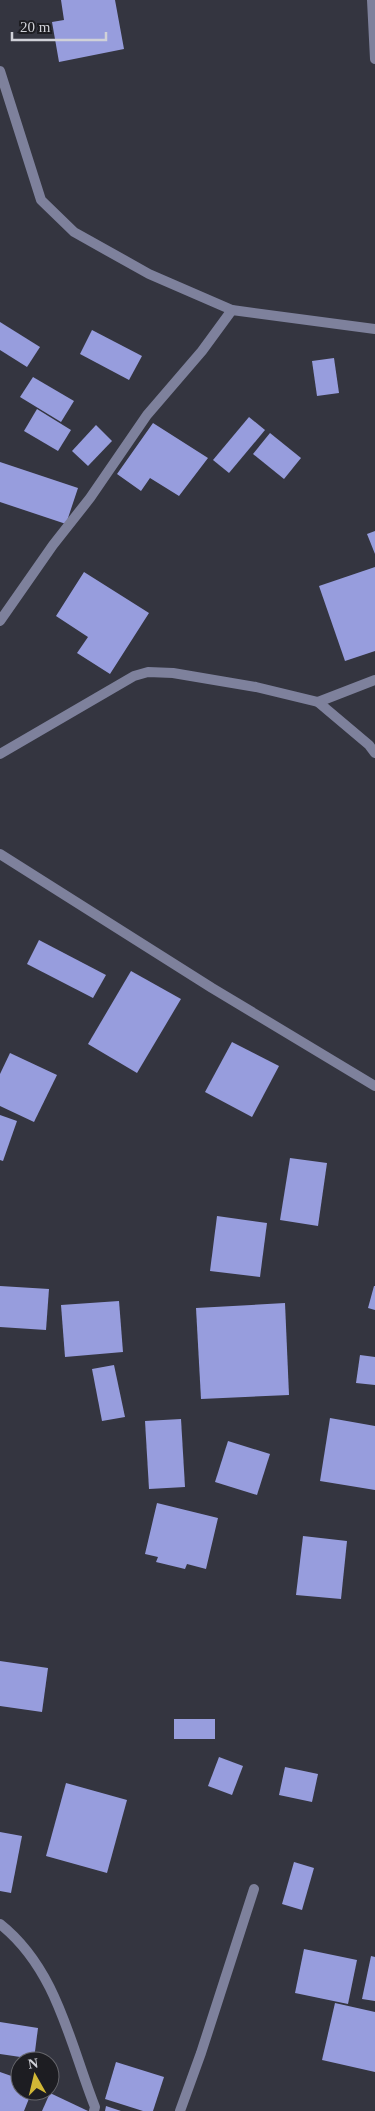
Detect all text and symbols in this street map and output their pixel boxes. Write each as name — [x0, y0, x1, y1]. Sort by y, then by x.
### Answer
scale bar — [12, 10, 106, 42]
text: 20 m — [20, 19, 51, 35]
north arrow — [10, 2051, 60, 2101]
text: N — [27, 2055, 39, 2072]

